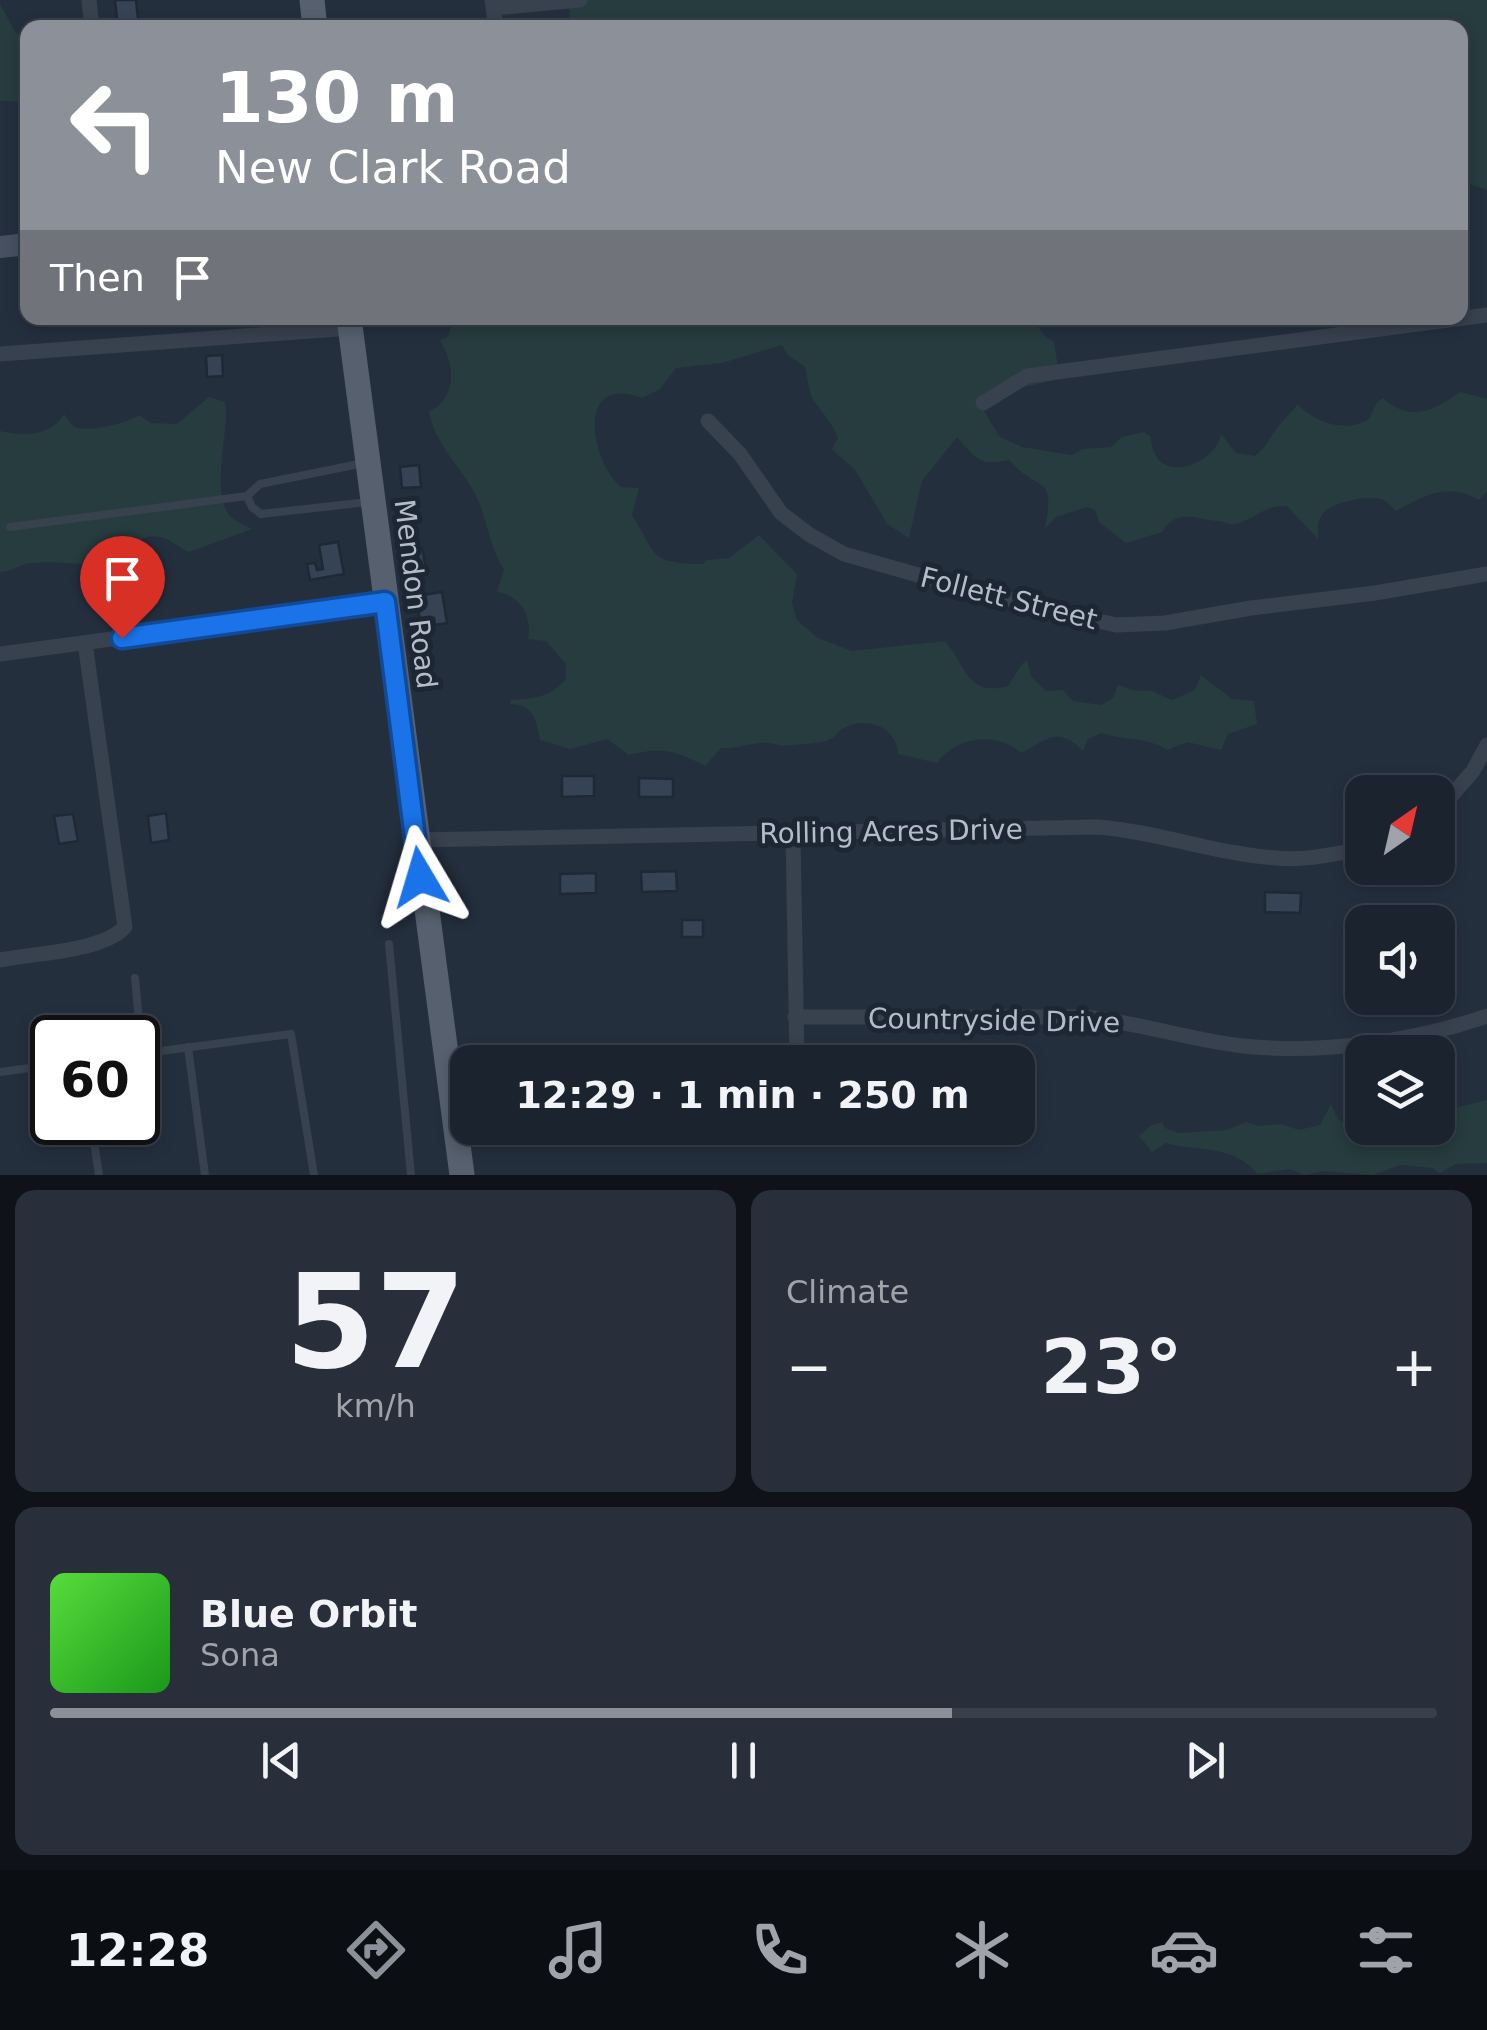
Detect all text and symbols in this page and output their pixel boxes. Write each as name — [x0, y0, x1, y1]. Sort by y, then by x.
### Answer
text: 130 m — [215, 57, 458, 139]
icon: left — [50, 60, 180, 190]
text: New Clark Road — [215, 141, 571, 194]
icon: arrive — [165, 250, 220, 305]
text: Then — [50, 256, 145, 300]
street label: Mendon Road — [387, 497, 444, 691]
pin — [80, 536, 165, 639]
icon: arrive — [95, 551, 150, 606]
street label: Follett Street — [917, 561, 1101, 636]
north arrow — [1345, 775, 1455, 885]
map controls — [1345, 775, 1455, 1145]
street label: Rolling Acres Drive — [759, 813, 1023, 850]
position arrow — [368, 825, 472, 929]
button: sound — [1345, 905, 1455, 1015]
street label: Countryside Drive — [868, 1002, 1120, 1039]
speed limit sign: 60 — [30, 1015, 160, 1145]
button: layers — [1345, 1035, 1455, 1145]
text: 12:29 · 1 min · 250 m — [515, 1073, 970, 1117]
text: 57 — [285, 1246, 466, 1398]
text: Climate — [786, 1273, 909, 1311]
text: 23° — [1041, 1323, 1182, 1411]
text: − — [786, 1335, 832, 1399]
text: + — [1391, 1335, 1437, 1399]
text: km/h — [335, 1387, 416, 1425]
text: Blue Orbit — [200, 1592, 417, 1636]
text: Sona — [200, 1636, 280, 1674]
icon: previous — [254, 1733, 309, 1788]
icon: pause — [716, 1733, 771, 1788]
icon: next — [1178, 1733, 1233, 1788]
icon: directions — [341, 1915, 411, 1985]
icon: music — [543, 1915, 613, 1985]
icon: phone — [745, 1915, 815, 1985]
icon: climate — [947, 1915, 1017, 1985]
icon: car — [1149, 1915, 1219, 1985]
icon: filters — [1351, 1915, 1421, 1985]
text: 12:28 — [66, 1924, 209, 1977]

